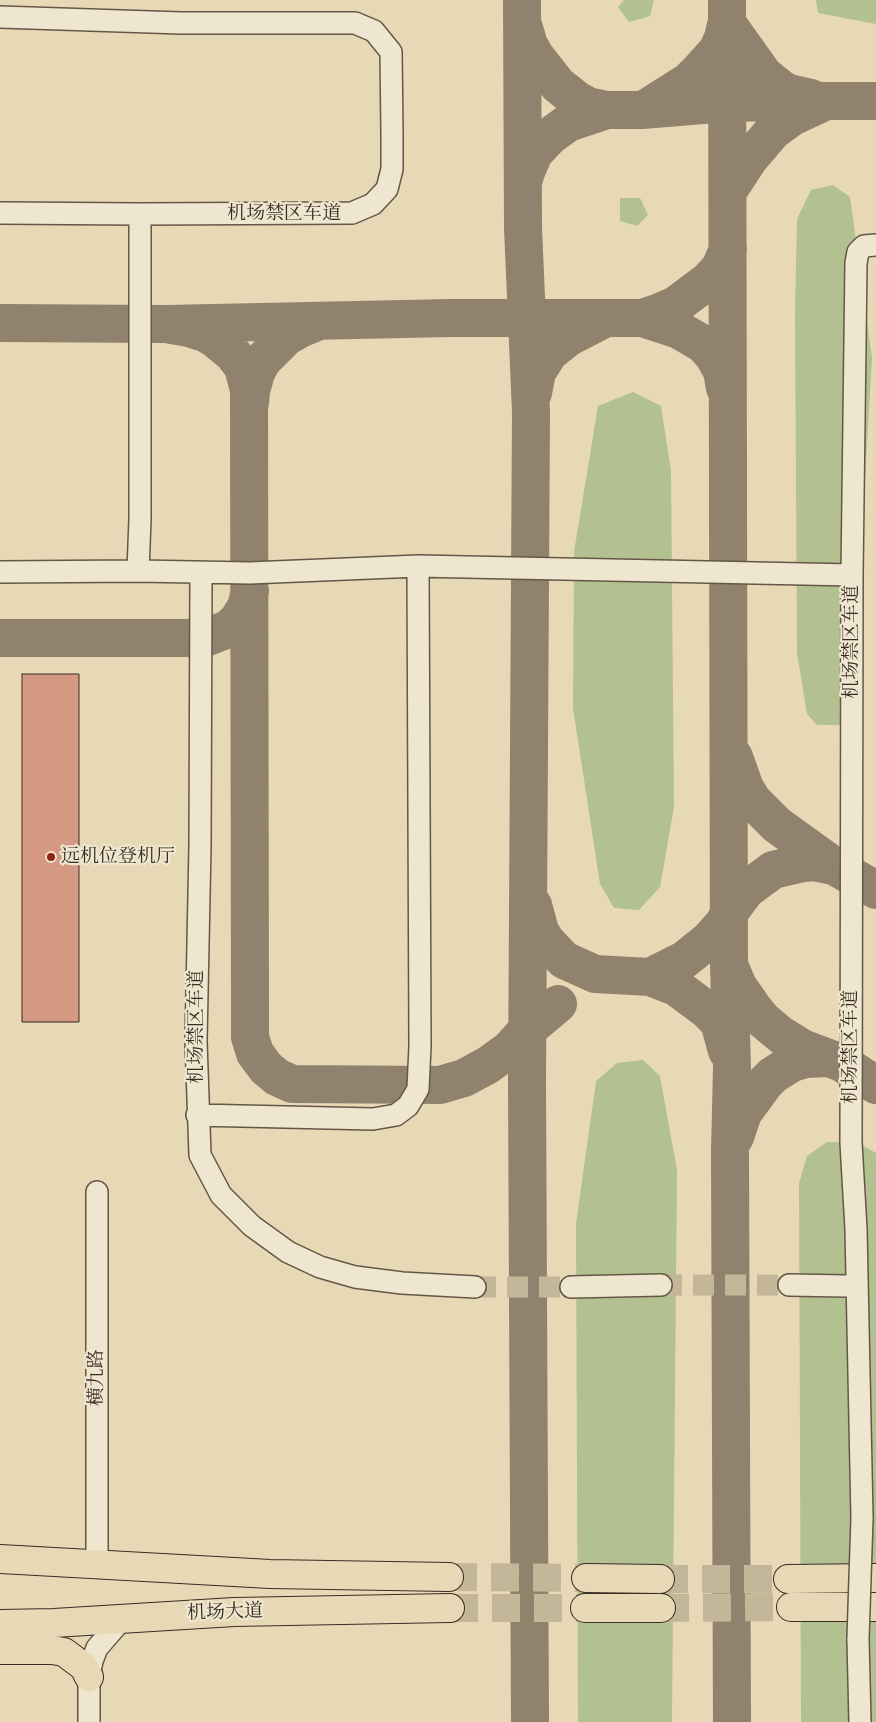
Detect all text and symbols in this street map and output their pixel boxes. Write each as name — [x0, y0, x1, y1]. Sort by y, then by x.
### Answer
street label: 机场禁区车道 — [227, 203, 341, 225]
street label: 机场禁区车道 — [841, 585, 863, 699]
place label: 远机位登机厅 — [61, 846, 175, 868]
marker: 远机位登机厅 — [45, 851, 57, 863]
street label: 机场禁区车道 — [186, 970, 208, 1084]
street label: 机场禁区车道 — [840, 990, 862, 1104]
street label: 横九路 — [86, 1350, 108, 1406]
street label: 机场大道 — [187, 1600, 263, 1626]

